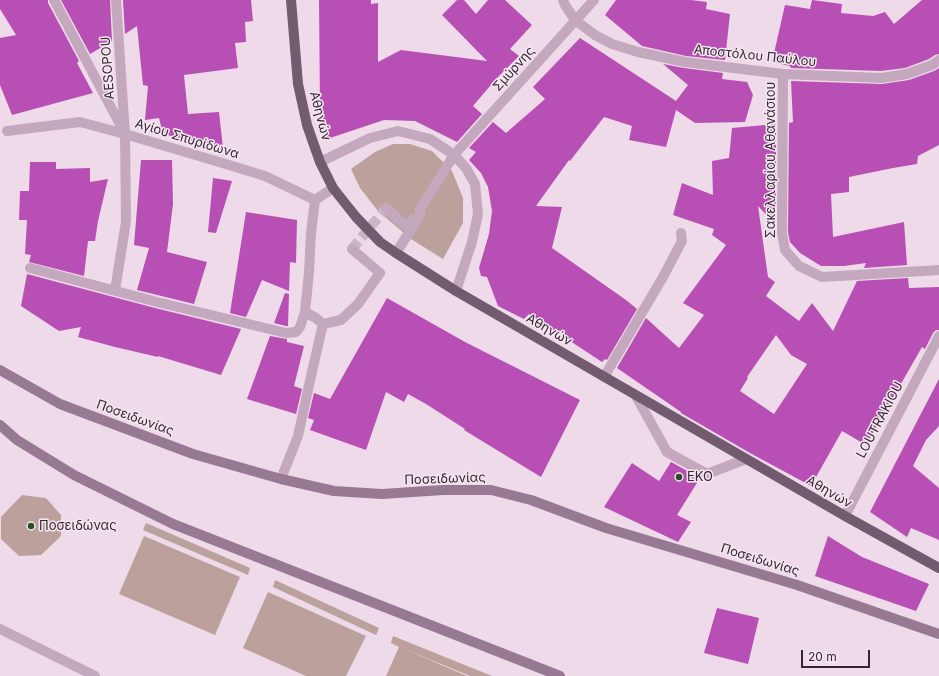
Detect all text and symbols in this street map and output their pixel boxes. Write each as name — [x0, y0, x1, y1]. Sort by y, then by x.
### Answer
street label: AESOPOU — [98, 36, 118, 100]
street label: Αποστόλου Παύλου — [693, 42, 817, 70]
street label: Σμύρνης — [490, 43, 538, 95]
street label: Σακελλαρίου Αθανάσιου — [763, 82, 779, 238]
street label: Αθηνών — [306, 90, 334, 142]
street label: Αγίου Σπυρίδωνα — [133, 116, 241, 162]
street label: Αθηνών — [523, 311, 575, 349]
street label: LOUTRAKIOU — [853, 379, 907, 461]
street label: Ποσειδωνίας — [94, 397, 176, 439]
place label: EKO — [687, 469, 713, 485]
street label: Ποσειδωνίας — [404, 470, 486, 488]
marker: EKO — [674, 472, 684, 482]
street label: Αθηνών — [803, 473, 855, 511]
place label: Ποσειδώνας — [39, 518, 117, 534]
marker: Ποσειδώνας — [26, 521, 36, 531]
street label: Ποσειδωνίας — [719, 541, 801, 579]
scale bar — [803, 642, 872, 668]
text: 20 m — [808, 649, 837, 664]

